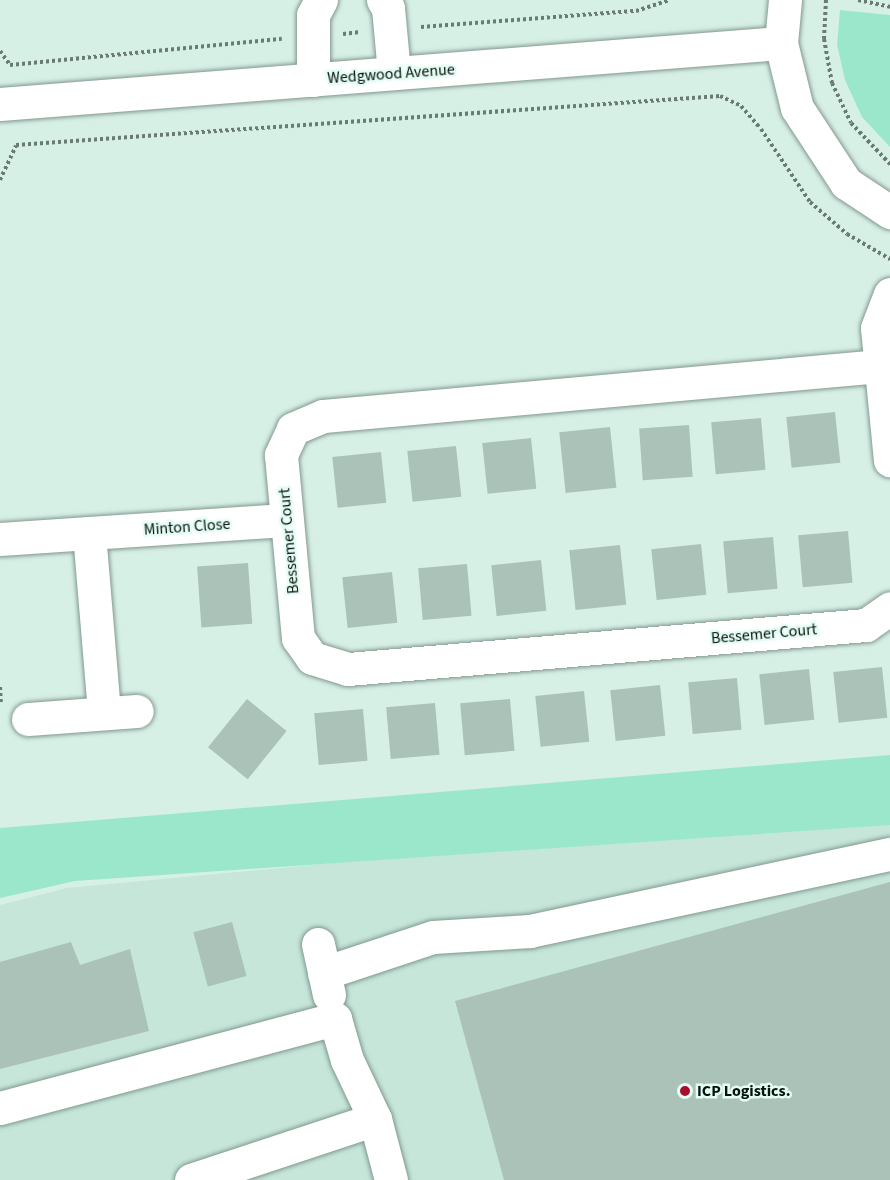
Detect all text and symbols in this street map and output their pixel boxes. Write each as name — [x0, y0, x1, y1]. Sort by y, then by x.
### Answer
street label: Wedgwood Avenue — [327, 60, 455, 88]
street label: Bessemer Court — [275, 487, 303, 595]
street label: Minton Close — [143, 514, 231, 540]
street label: Bessemer Court — [710, 620, 818, 648]
place label: ICP Logistics. — [697, 1081, 790, 1101]
marker: ICP Logistics. — [678, 1084, 692, 1098]

